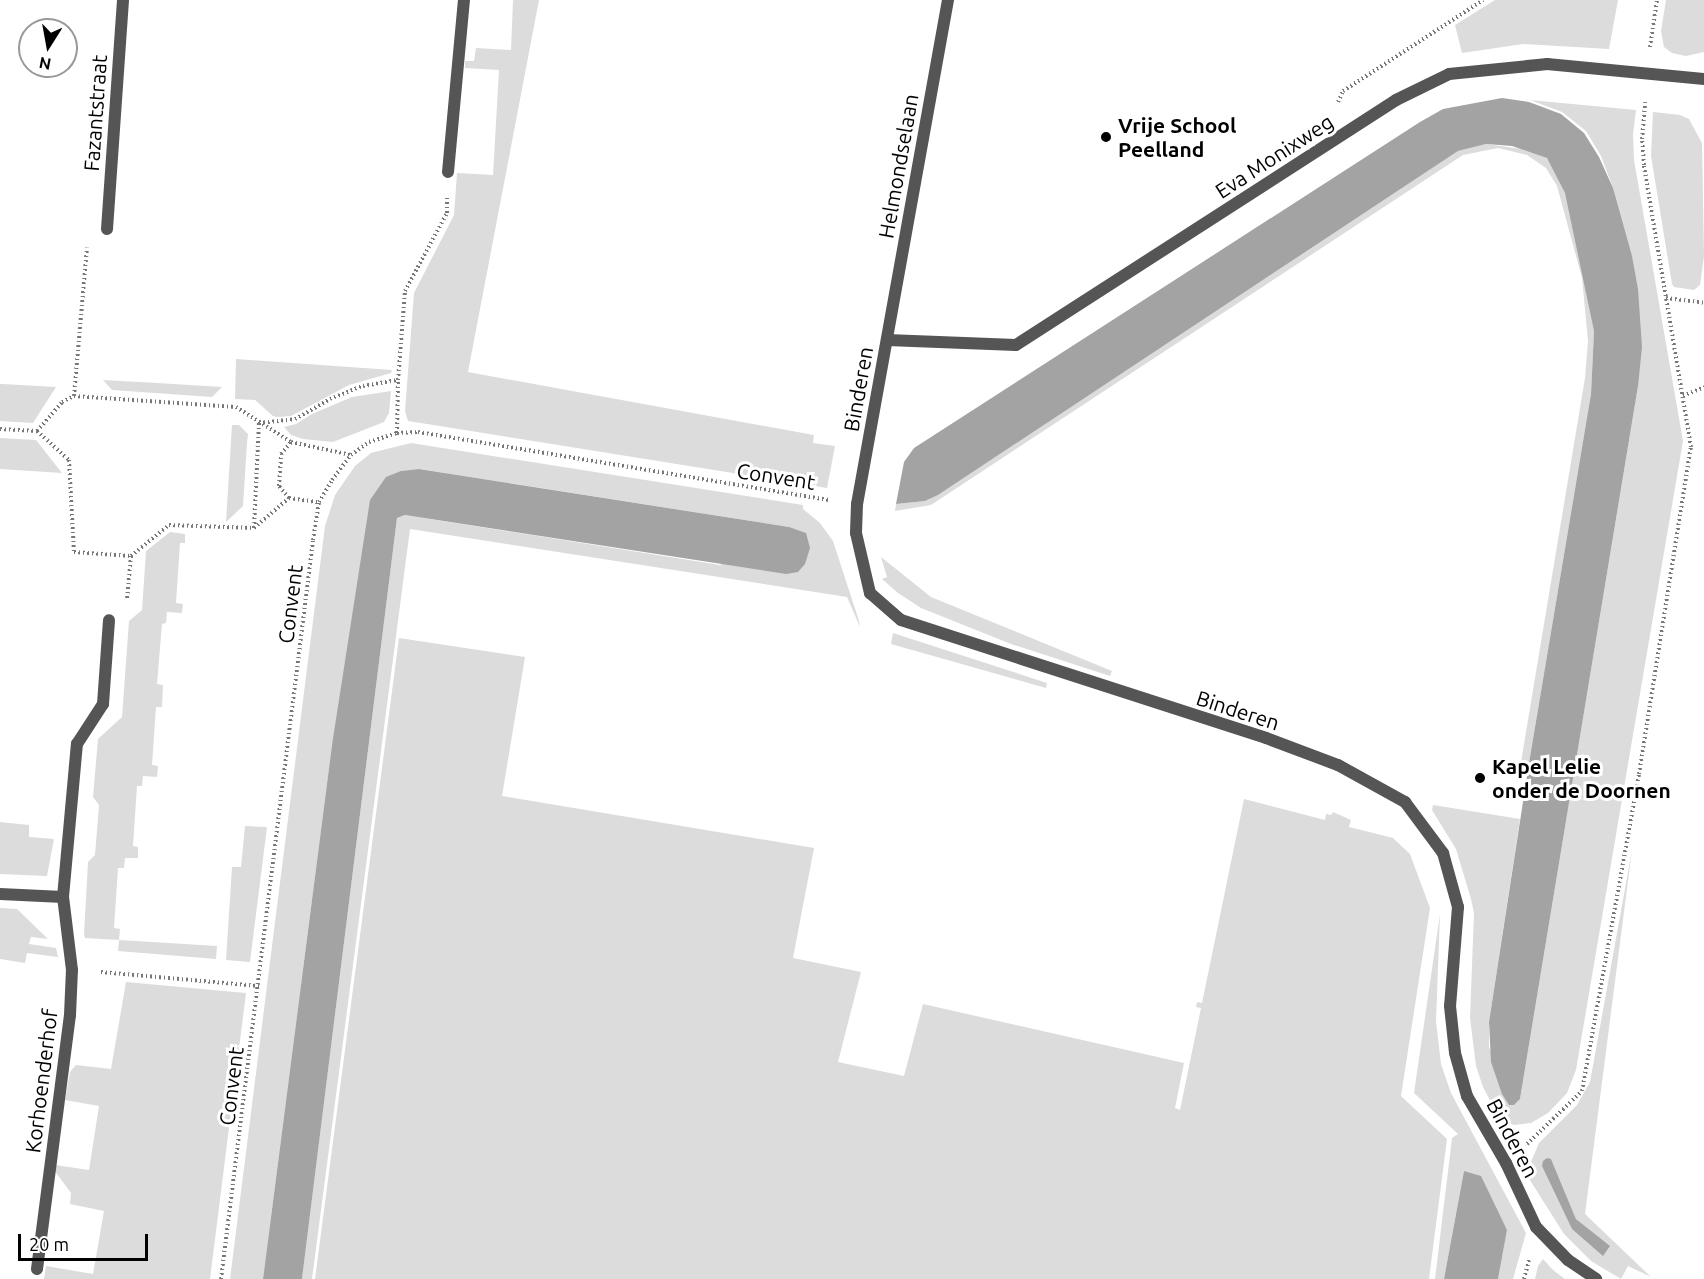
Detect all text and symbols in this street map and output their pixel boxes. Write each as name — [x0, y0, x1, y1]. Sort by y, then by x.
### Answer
north arrow — [18, 18, 78, 78]
text: N — [37, 54, 53, 74]
street label: Fazantstraat — [78, 54, 112, 172]
street label: Helmondselaan — [873, 92, 923, 240]
street label: Eva Monixweg — [1210, 109, 1338, 203]
place label: Vrije School Peelland — [1118, 112, 1236, 162]
marker: Vrije School Peelland — [1099, 130, 1113, 144]
street label: Binderen — [838, 345, 878, 433]
street label: Convent — [735, 457, 817, 495]
street label: Convent — [273, 563, 307, 645]
street label: Binderen — [1193, 685, 1283, 735]
place label: Kapel Lelie onder de Doornen — [1492, 753, 1671, 803]
marker: Kapel Lelie onder de Doornen — [1473, 771, 1487, 785]
street label: Korhoenderhof — [20, 1008, 62, 1154]
street label: Convent — [214, 1045, 248, 1127]
street label: Binderen — [1482, 1094, 1544, 1182]
scale bar — [21, 1222, 152, 1260]
text: 20 m — [29, 1234, 69, 1254]

